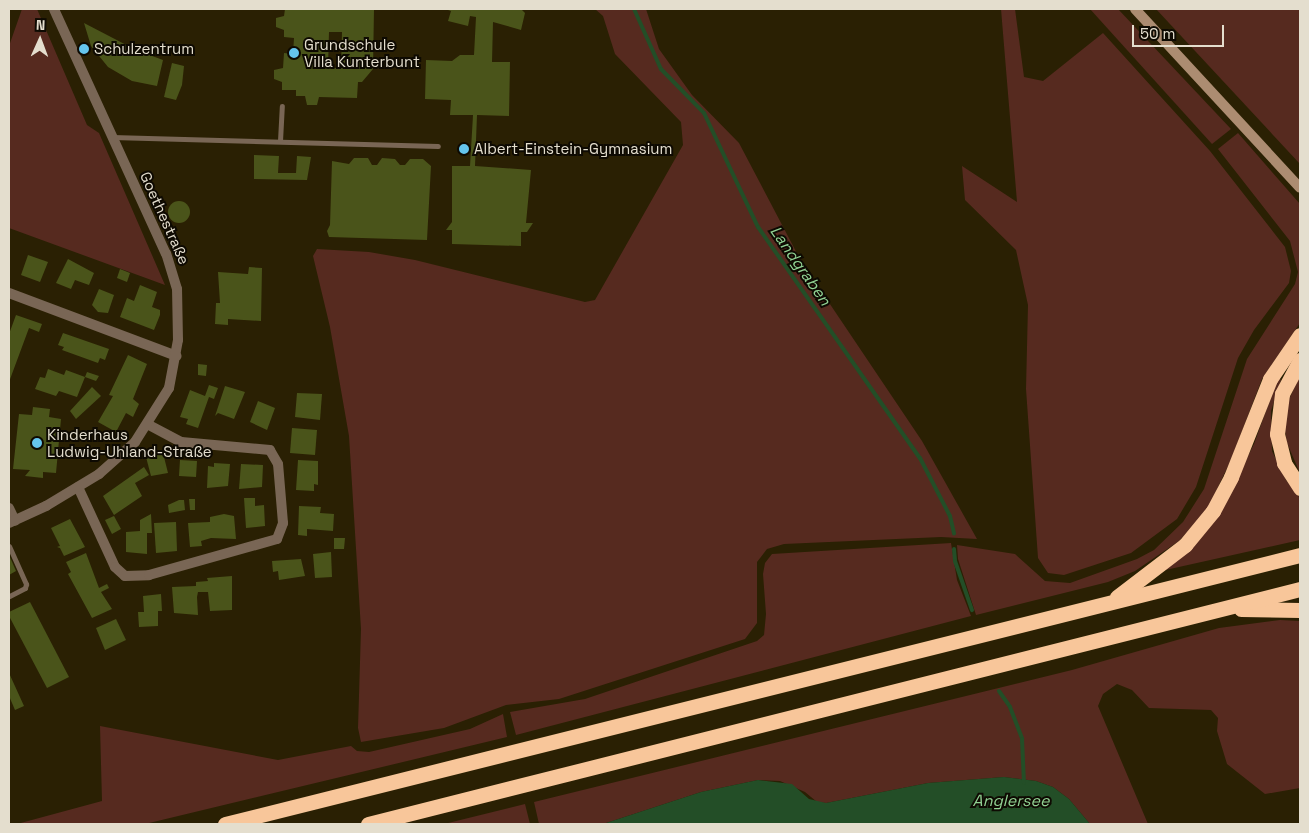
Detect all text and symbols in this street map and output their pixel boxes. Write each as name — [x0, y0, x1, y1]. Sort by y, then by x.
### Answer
north arrow — [15, 15, 65, 65]
scale bar — [1134, 15, 1226, 47]
text: N — [36, 16, 46, 34]
text: 50 m — [1140, 24, 1175, 43]
place label: Grundschule Villa Kunterbunt — [304, 35, 420, 70]
place label: Schulzentrum — [94, 40, 194, 58]
marker: Schulzentrum — [78, 43, 90, 55]
marker: Grundschule Villa Kunterbunt — [288, 47, 300, 59]
place label: Albert-Einstein-Gymnasium — [474, 140, 672, 158]
marker: Albert-Einstein-Gymnasium — [458, 143, 470, 155]
street label: Goethestraße — [137, 169, 193, 267]
water label: Landgraben — [766, 222, 834, 310]
place label: Kinderhaus Ludwig-Uhland-Straße — [47, 425, 212, 460]
marker: Kinderhaus Ludwig-Uhland-Straße — [31, 437, 43, 449]
water label: Anglersee — [973, 791, 1049, 811]

